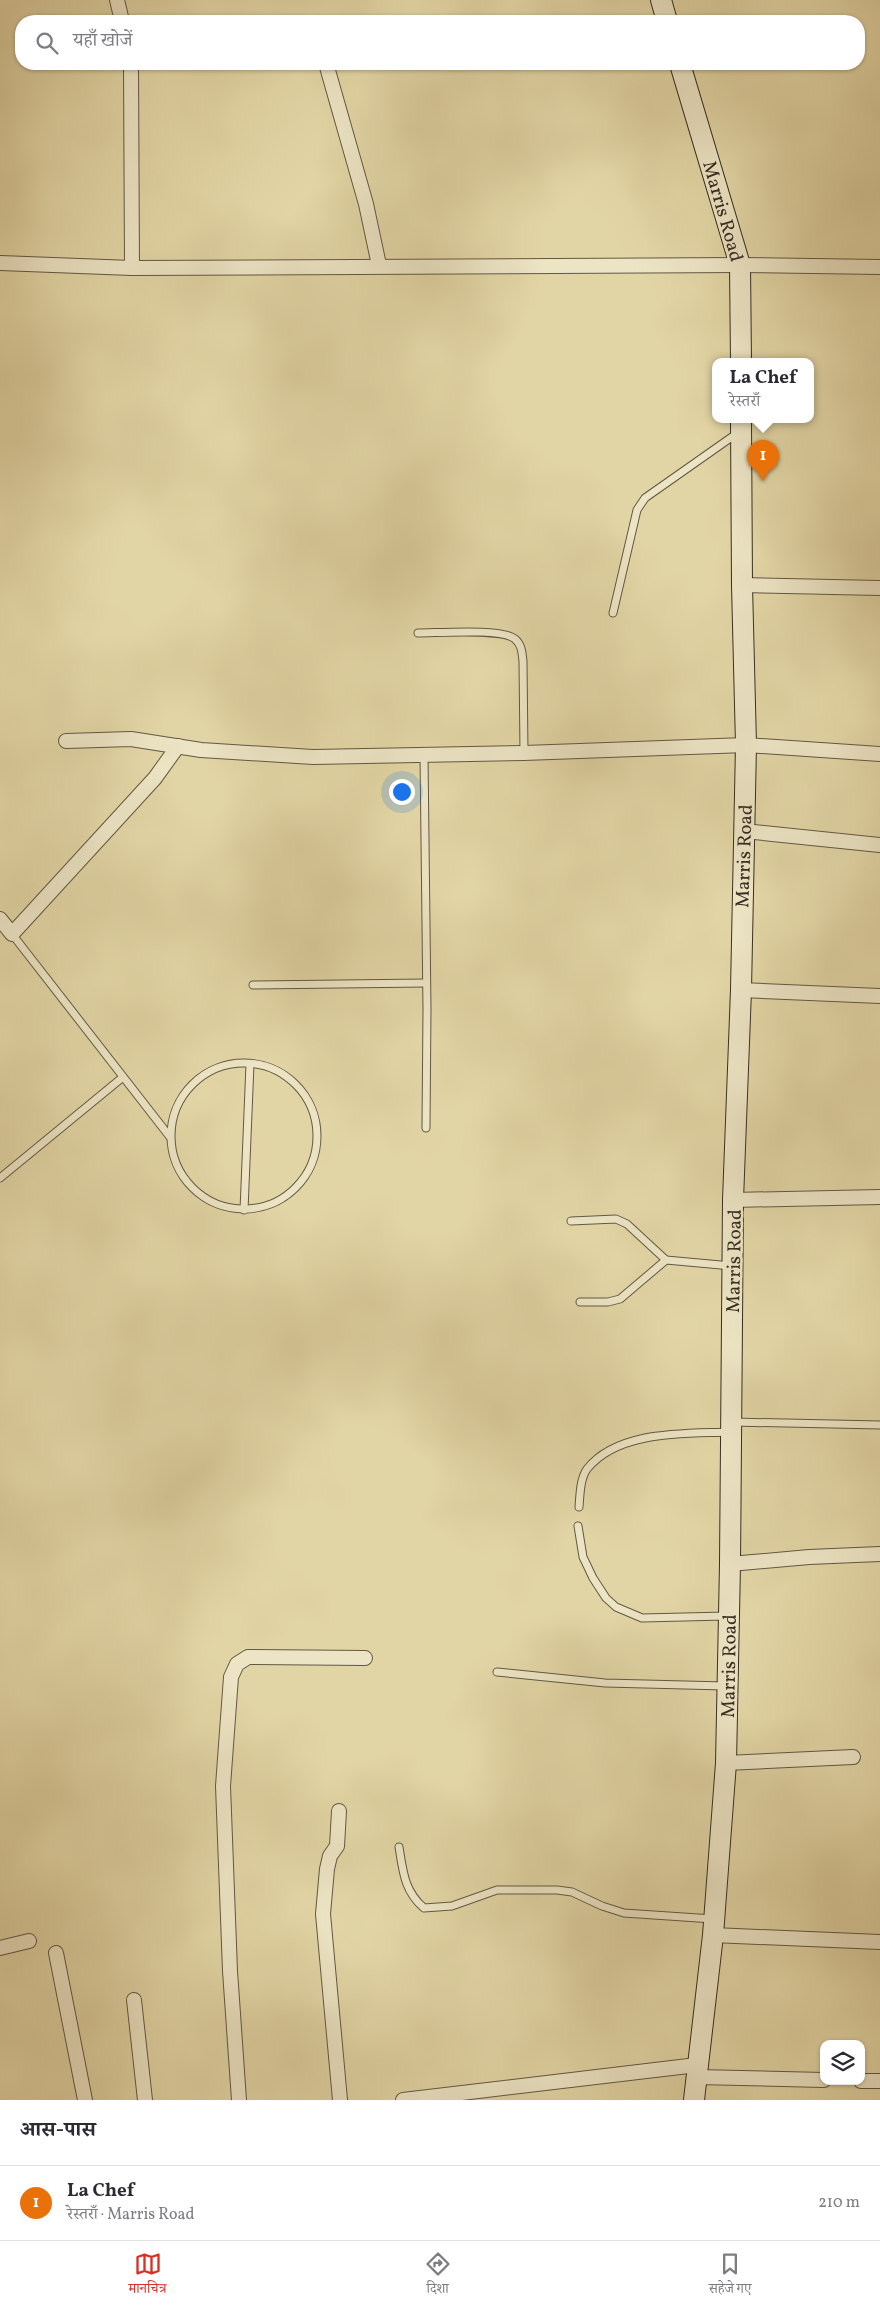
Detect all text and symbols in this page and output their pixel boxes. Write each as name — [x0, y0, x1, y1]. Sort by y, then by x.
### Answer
search box — [15, 15, 865, 70]
text: यहाँ खोजें — [73, 28, 132, 54]
icon: search — [33, 29, 61, 57]
street label: Marris Road — [695, 158, 749, 265]
popup — [712, 358, 814, 423]
text: La Chef — [729, 365, 797, 391]
text: रेस्तराँ — [729, 391, 760, 413]
pin: 1 — [747, 440, 779, 481]
your location — [389, 779, 415, 805]
street label: Marris Road — [730, 804, 760, 908]
street label: Marris Road — [721, 1209, 749, 1313]
street label: Marris Road — [716, 1614, 744, 1718]
map controls — [820, 2040, 865, 2085]
button: layers — [820, 2040, 865, 2085]
text: आस-पास — [20, 2116, 96, 2145]
text: La Chef — [67, 2178, 134, 2204]
text: 1 — [33, 2192, 39, 2214]
text: 210 m — [818, 2192, 860, 2214]
text: रेस्तराँ · Marris Road — [67, 2204, 195, 2226]
tab: मानचित्र — [129, 2250, 167, 2302]
tab: दिशा — [424, 2250, 452, 2302]
tab: सहेजे गए — [709, 2250, 751, 2302]

